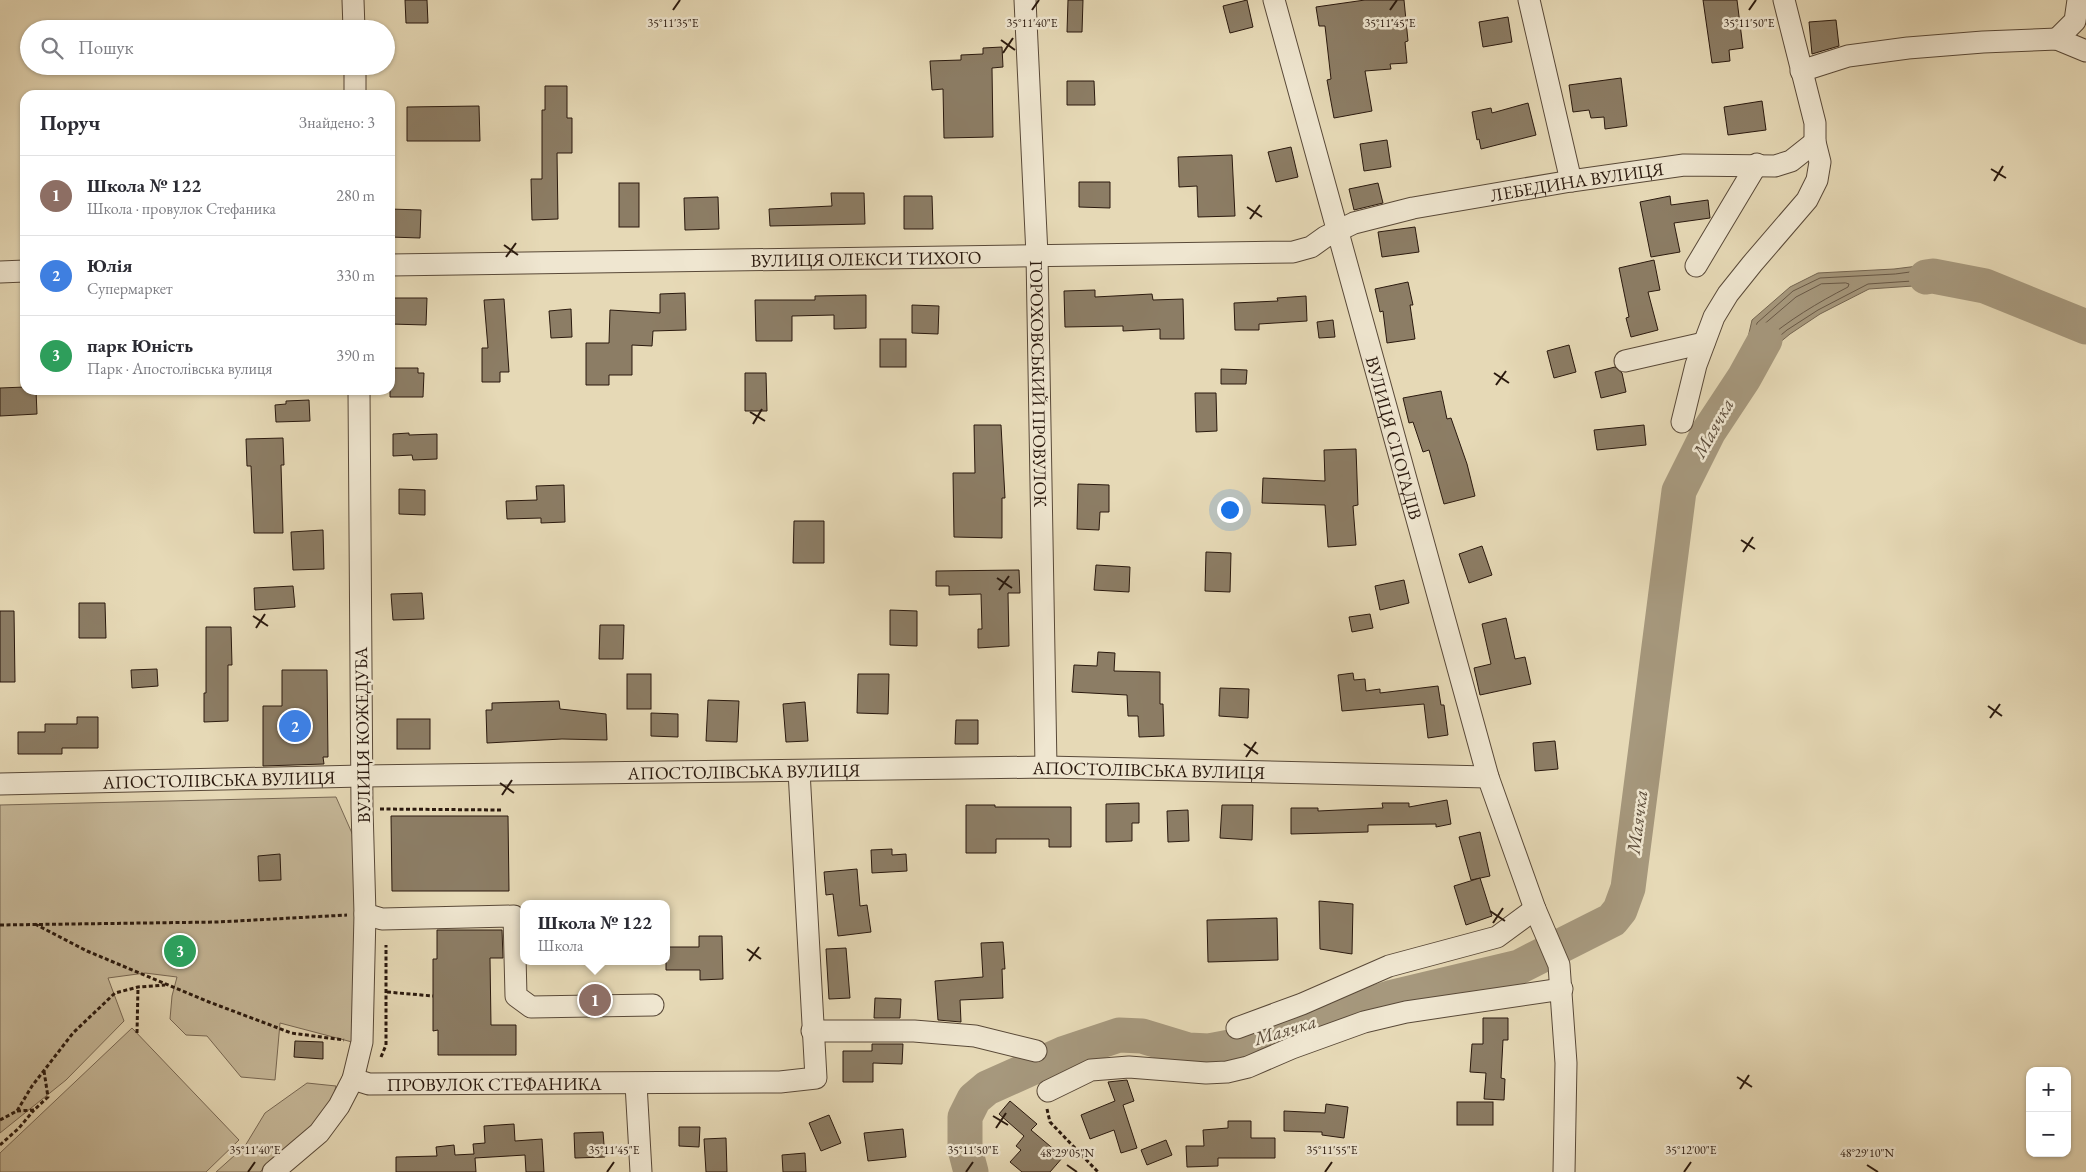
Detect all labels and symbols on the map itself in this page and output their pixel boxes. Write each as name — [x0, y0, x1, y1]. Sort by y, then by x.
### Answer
text: 35°11'35"E — [647, 15, 699, 31]
text: 35°11'40"E — [1006, 15, 1058, 31]
text: 35°11'45"E — [1364, 15, 1416, 31]
text: 35°11'50"E — [1723, 15, 1775, 31]
street label: ЛЕБЕДИНА ВУЛИЦЯ — [1488, 157, 1665, 206]
street label: ВУЛИЦЯ ОЛЕКСИ ТИХОГО — [750, 245, 981, 271]
street label: ГОРОХОВСЬКИЙ ПРОВУЛОК — [1026, 260, 1053, 507]
street label: ВУЛИЦЯ СПОГАДІВ — [1361, 353, 1428, 522]
water label: Маячка — [1686, 394, 1739, 463]
your location — [1217, 497, 1243, 523]
street label: ВУЛИЦЯ КОЖЕДУБА — [349, 646, 375, 823]
pin: 2 — [279, 707, 311, 745]
street label: АПОСТОЛІВСЬКА ВУЛИЦЯ — [1031, 755, 1266, 783]
street label: АПОСТОЛІВСЬКА ВУЛИЦЯ — [626, 758, 860, 784]
street label: АПОСТОЛІВСЬКА ВУЛИЦЯ — [101, 765, 336, 793]
water label: Маячка — [1621, 789, 1653, 856]
pin: 3 — [164, 932, 196, 970]
pin: 1 — [579, 981, 611, 1019]
water label: Маячка — [1250, 1009, 1319, 1052]
street label: ПРОВУЛОК СТЕФАНИКА — [387, 1071, 602, 1095]
text: 35°11'40"E — [229, 1142, 281, 1158]
text: 35°11'45"E — [588, 1142, 640, 1158]
text: 35°11'50"E — [947, 1142, 999, 1158]
text: 35°11'55"E — [1306, 1142, 1358, 1158]
text: 35°12'00"E — [1665, 1142, 1717, 1158]
text: 48°29'05"N — [1040, 1145, 1094, 1161]
text: 48°29'10"N — [1840, 1145, 1894, 1161]

